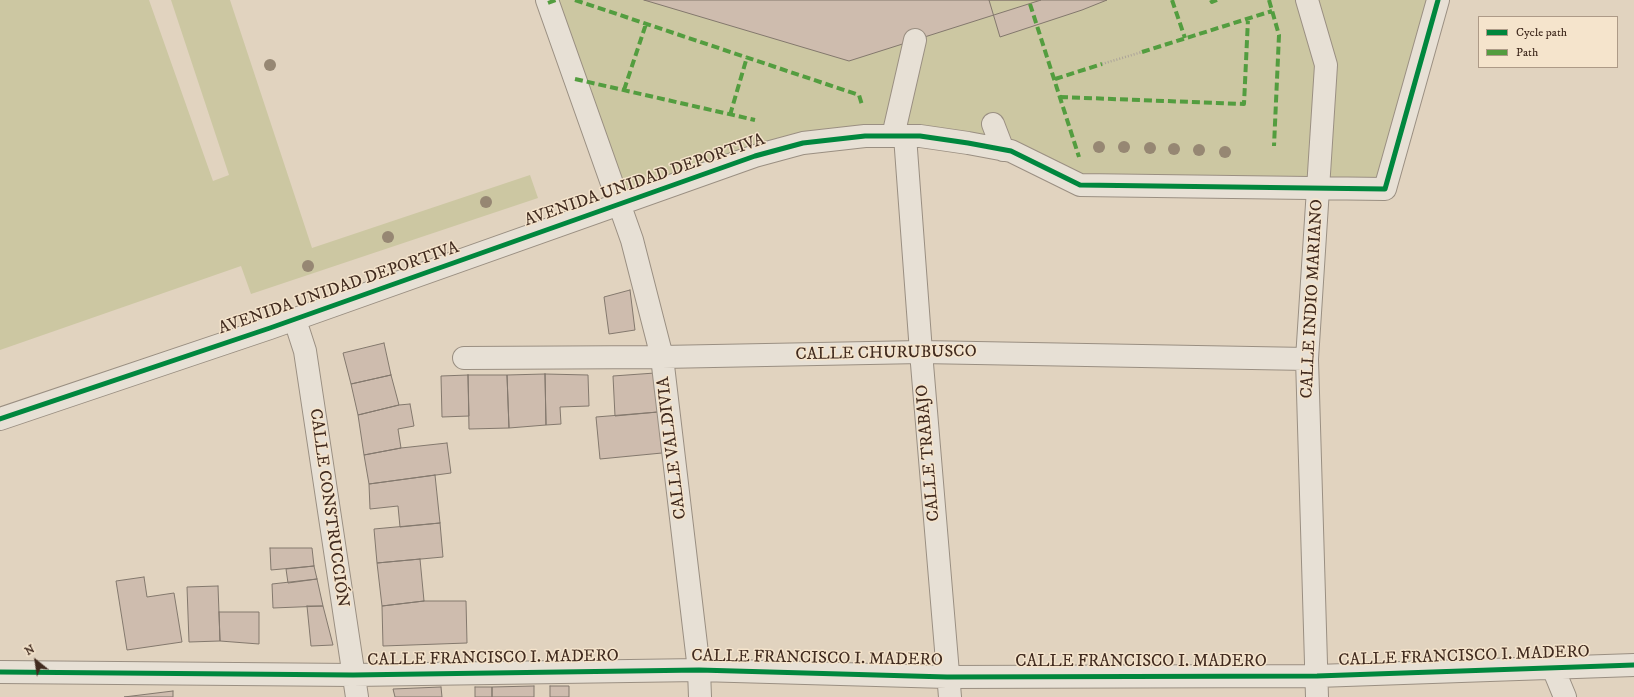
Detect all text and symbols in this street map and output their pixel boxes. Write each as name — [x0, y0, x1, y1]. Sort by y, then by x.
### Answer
legend — [1478, 16, 1618, 68]
text: Cycle path — [1516, 25, 1567, 40]
text: Path — [1516, 45, 1538, 60]
street label: AVENIDA UNIDAD DEPORTIVA — [522, 130, 768, 232]
street label: CALLE INDIO MARIANO — [1298, 199, 1328, 399]
street label: AVENIDA UNIDAD DEPORTIVA — [216, 238, 462, 340]
street label: CALLE CHURUBUSCO — [795, 342, 977, 366]
street label: CALLE VALDIVIA — [654, 376, 692, 520]
street label: CALLE TRABAJO — [913, 384, 945, 522]
street label: CALLE CONSTRUCCIÓN — [304, 407, 352, 609]
north arrow — [16, 641, 56, 681]
text: N — [23, 642, 37, 659]
street label: CALLE FRANCISCO I. MADERO — [1338, 642, 1590, 672]
street label: CALLE FRANCISCO I. MADERO — [367, 647, 619, 671]
street label: CALLE FRANCISCO I. MADERO — [691, 647, 943, 671]
street label: CALLE FRANCISCO I. MADERO — [1015, 652, 1267, 672]

